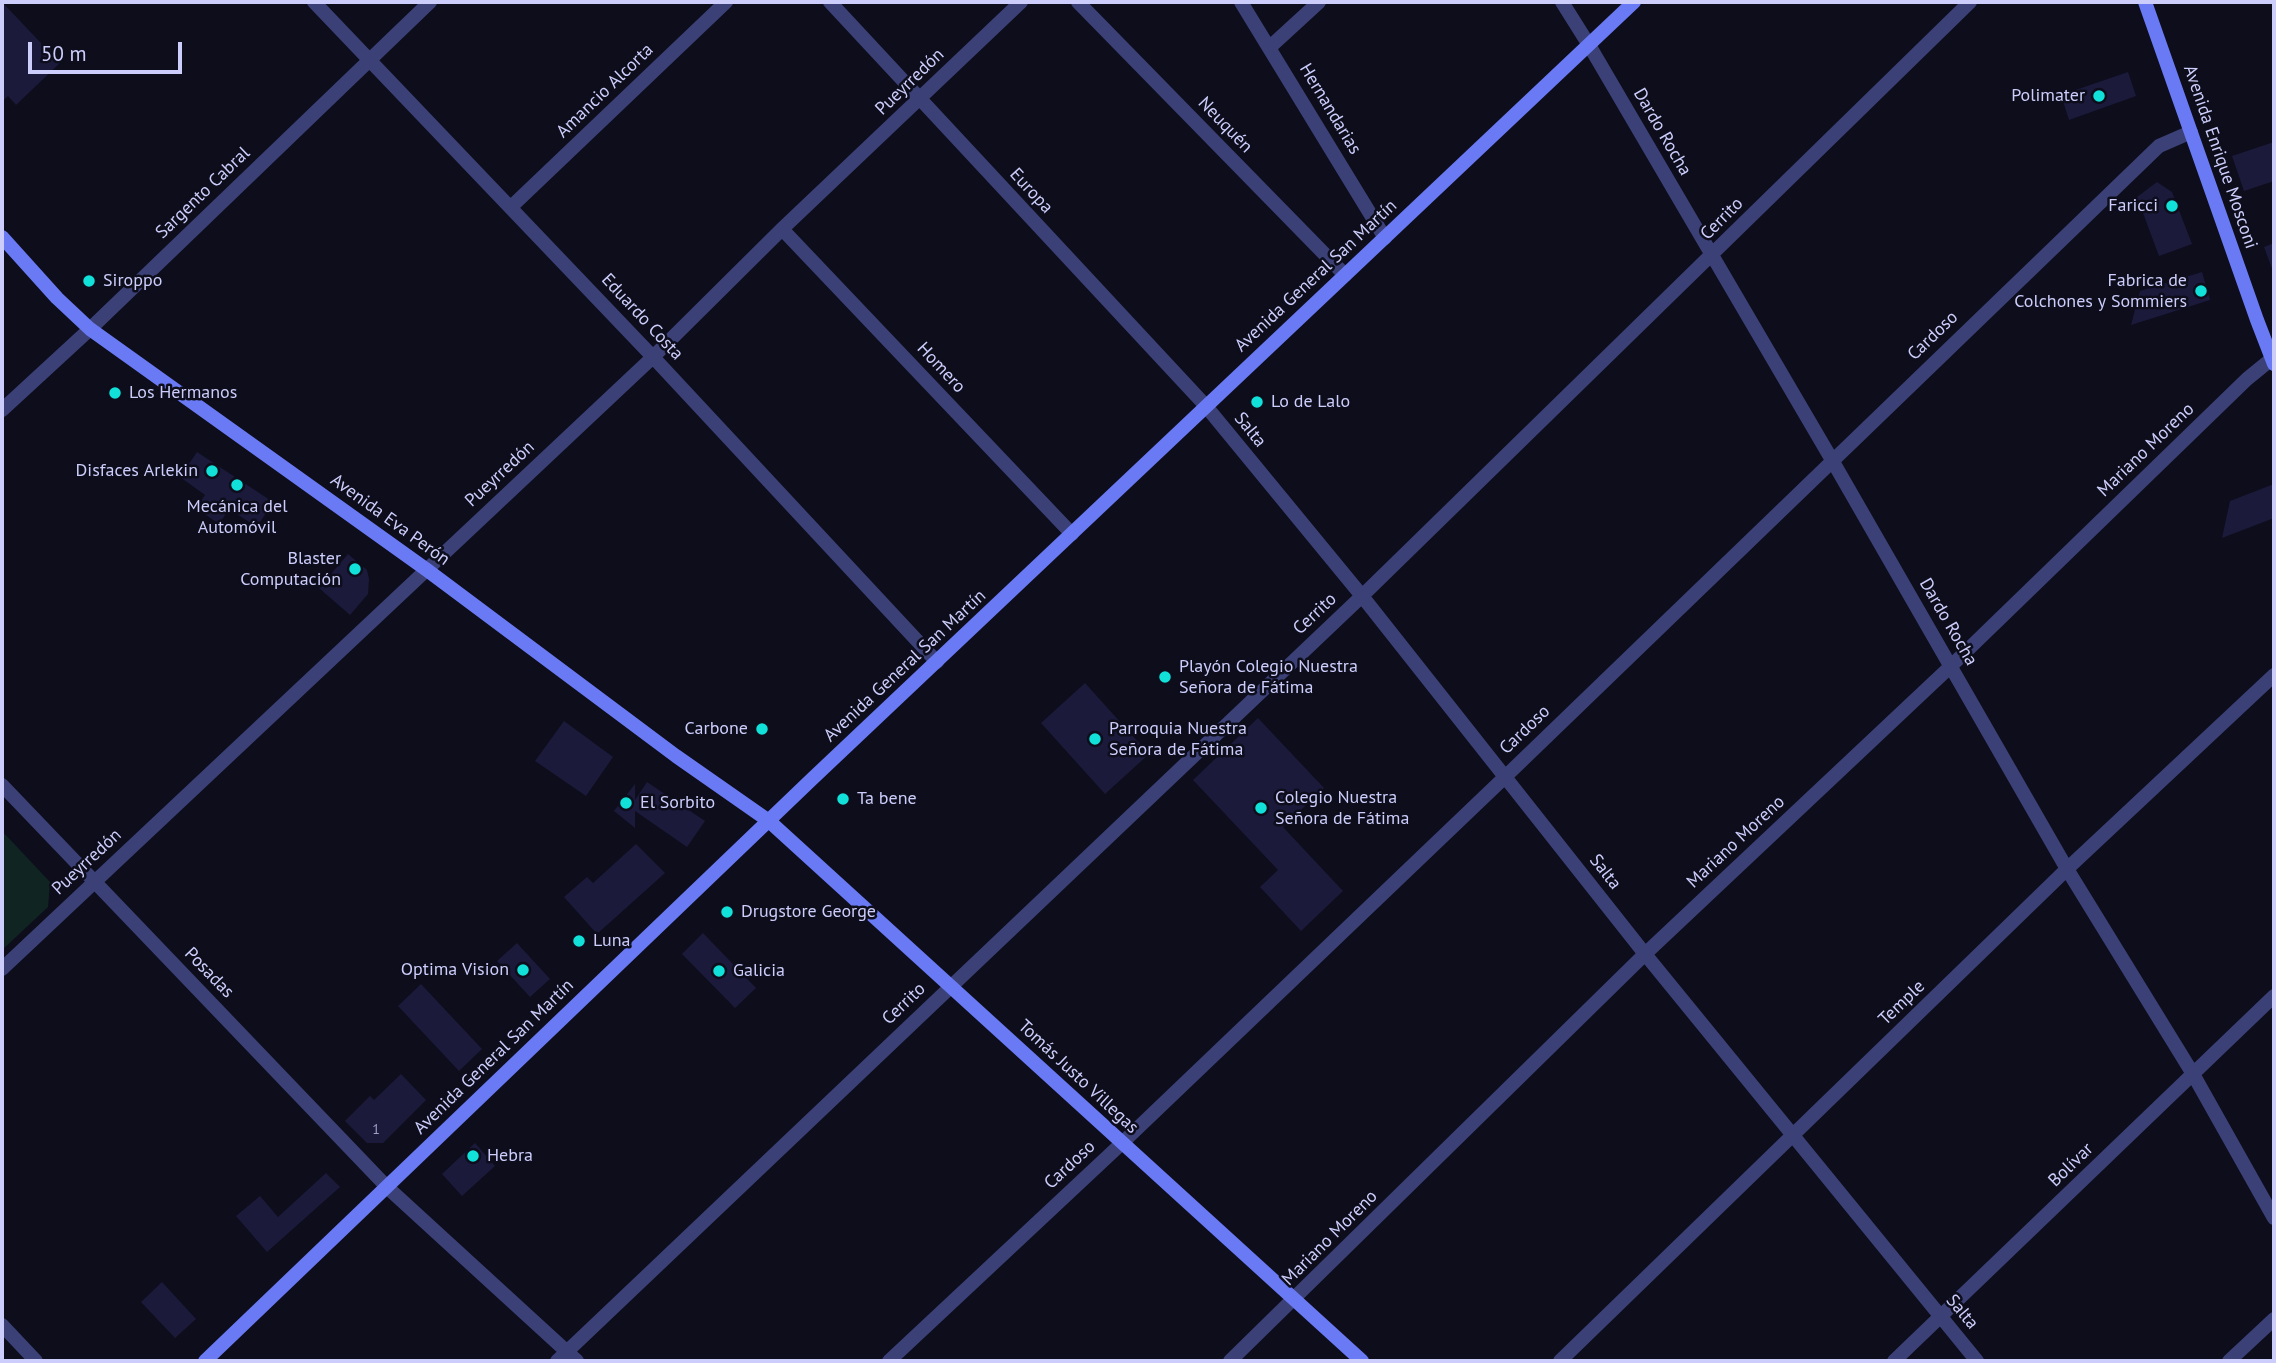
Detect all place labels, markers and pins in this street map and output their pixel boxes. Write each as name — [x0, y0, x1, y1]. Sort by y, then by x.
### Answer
place label: Polimater — [2011, 85, 2085, 107]
marker: Polimater — [2091, 88, 2107, 104]
place label: Faricci — [2108, 195, 2158, 217]
marker: Faricci — [2164, 198, 2180, 214]
place label: Siroppo — [103, 270, 162, 292]
place label: Fabrica de Colchones y Sommiers — [2014, 270, 2187, 312]
marker: Siroppo — [81, 273, 97, 289]
marker: Fabrica de Colchones y Sommiers — [2193, 283, 2209, 299]
place label: Los Hermanos — [129, 382, 237, 404]
marker: Los Hermanos — [107, 385, 123, 401]
place label: Lo de Lalo — [1271, 391, 1350, 413]
marker: Lo de Lalo — [1249, 394, 1265, 410]
place label: Disfaces Arlekin — [76, 460, 198, 482]
marker: Disfaces Arlekin — [204, 463, 220, 479]
marker: Mecánica del Automóvil — [229, 477, 245, 493]
place label: Mecánica del Automóvil — [187, 496, 287, 538]
place label: Blaster Computación — [240, 548, 341, 590]
marker: Blaster Computación — [347, 561, 363, 577]
place label: Playón Colegio Nuestra Señora de Fátima — [1179, 656, 1358, 698]
marker: Playón Colegio Nuestra Señora de Fátima — [1157, 669, 1173, 685]
place label: Carbone — [685, 718, 748, 740]
place label: Parroquia Nuestra Señora de Fátima — [1109, 718, 1247, 760]
marker: Carbone — [754, 721, 770, 737]
marker: Parroquia Nuestra Señora de Fátima — [1087, 731, 1103, 747]
place label: Colegio Nuestra Señora de Fátima — [1275, 787, 1409, 830]
place label: Ta bene — [857, 788, 917, 810]
marker: Ta bene — [835, 791, 851, 807]
place label: El Sorbito — [640, 792, 715, 814]
marker: El Sorbito — [618, 795, 634, 811]
marker: Colegio Nuestra Señora de Fátima — [1253, 800, 1269, 816]
place label: Drugstore George — [741, 901, 876, 923]
marker: Drugstore George — [719, 904, 735, 920]
place label: Luna — [593, 930, 630, 952]
marker: Luna — [571, 933, 587, 949]
place label: Optima Vision — [401, 959, 509, 981]
place label: Galicia — [733, 960, 785, 982]
marker: Optima Vision — [515, 962, 531, 978]
marker: Galicia — [711, 963, 727, 979]
place label: Hebra — [487, 1145, 533, 1167]
marker: Hebra — [465, 1148, 481, 1164]

